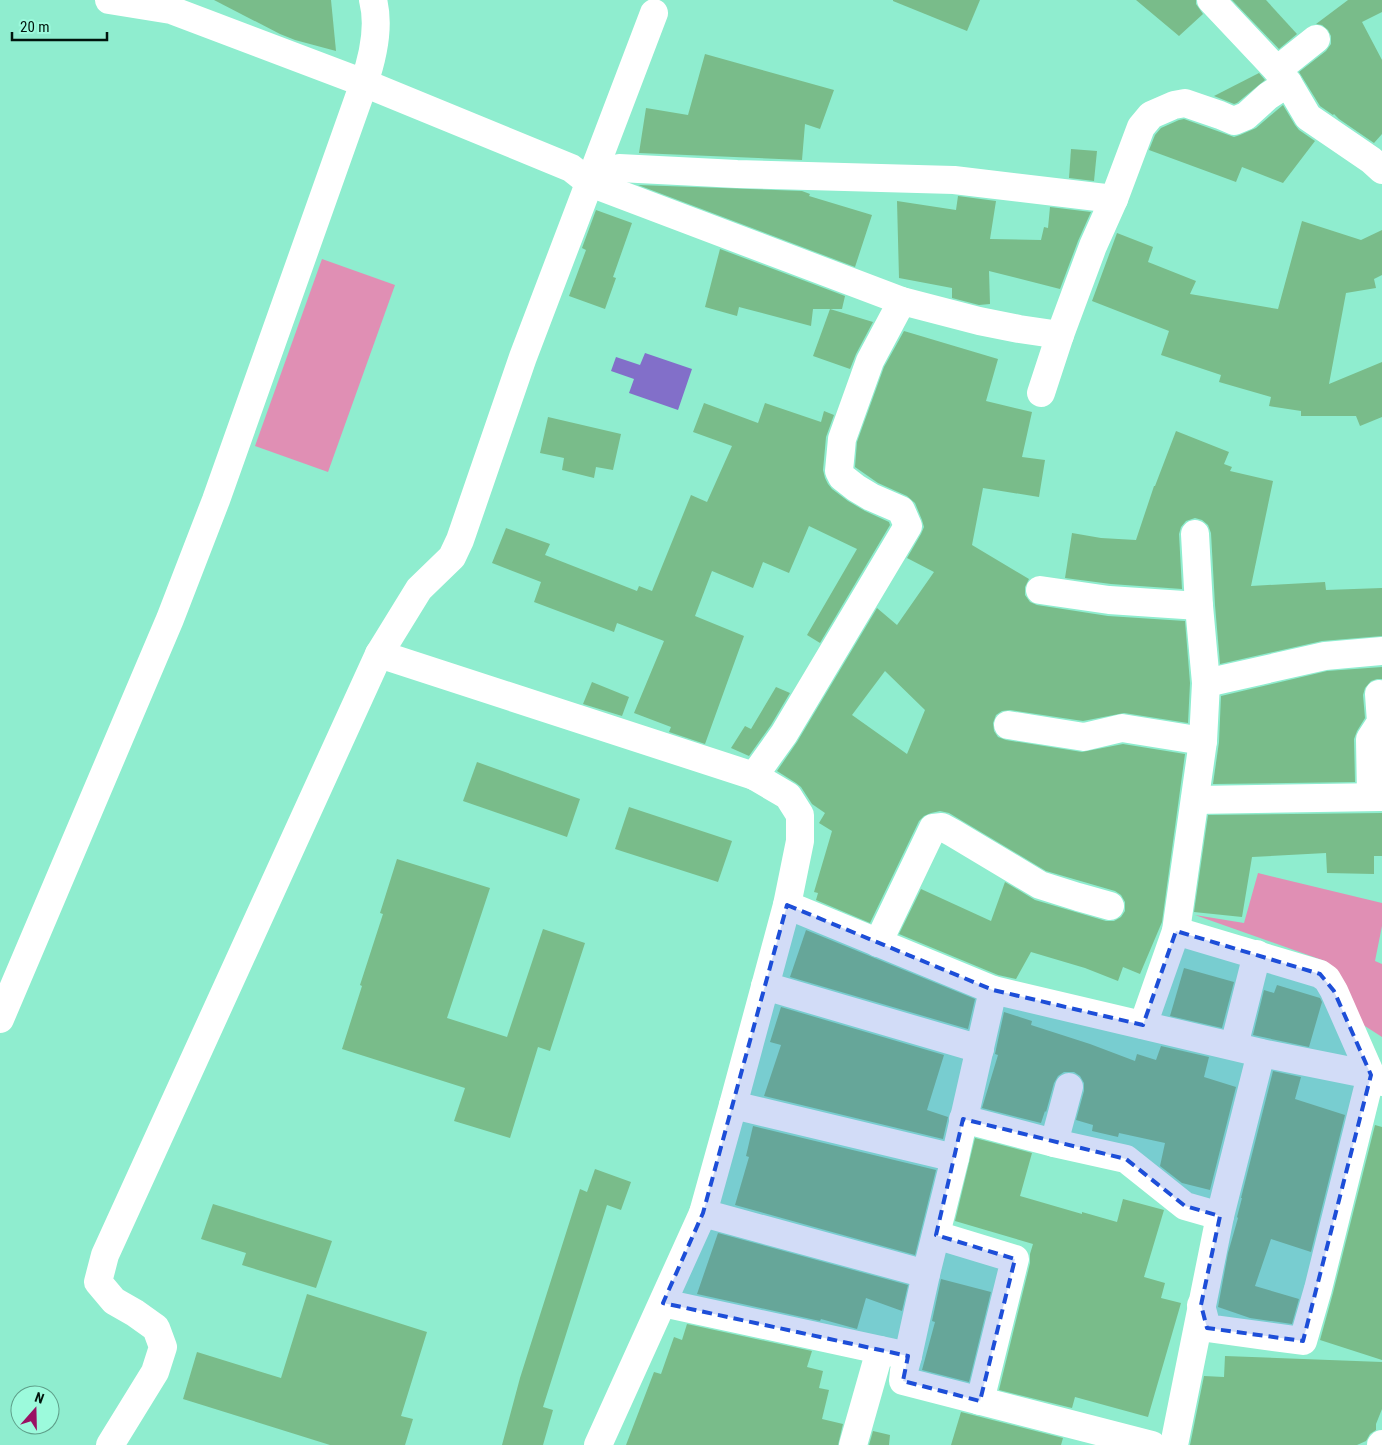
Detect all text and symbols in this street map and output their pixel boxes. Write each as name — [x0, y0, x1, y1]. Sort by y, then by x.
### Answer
scale bar — [12, 10, 108, 42]
text: 20 m — [20, 18, 50, 36]
north arrow — [10, 1385, 60, 1435]
text: N — [33, 1389, 46, 1407]

